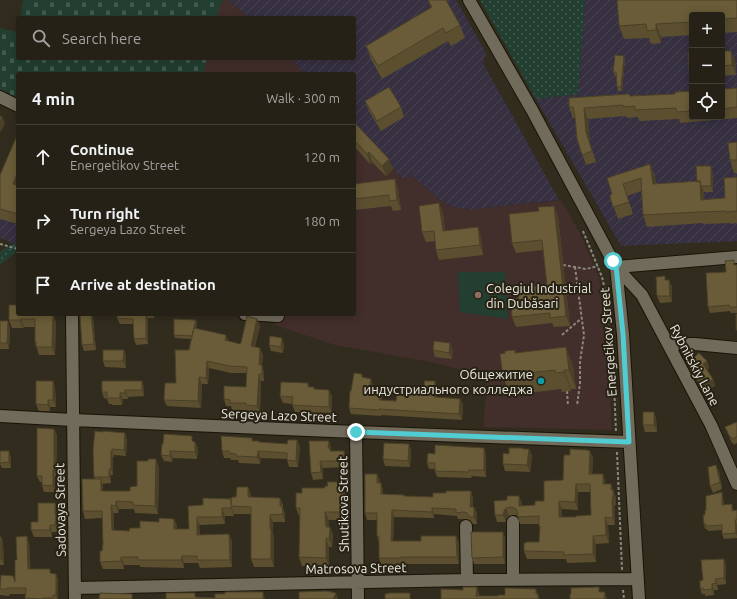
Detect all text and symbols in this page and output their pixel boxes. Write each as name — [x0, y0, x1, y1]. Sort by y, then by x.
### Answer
map controls — [689, 12, 725, 120]
button: + — [689, 12, 725, 48]
search box — [16, 16, 356, 60]
icon: search — [30, 27, 52, 49]
text: Search here — [62, 30, 141, 47]
button: − — [689, 48, 725, 84]
button: locate — [689, 84, 725, 120]
text: 4 min — [32, 89, 75, 108]
text: Walk · 300 m — [266, 91, 340, 105]
text: Continue — [70, 141, 134, 158]
icon: ahead — [32, 146, 54, 168]
text: 120 m — [304, 150, 340, 164]
text: Energetikov Street — [70, 158, 179, 172]
text: Turn right — [70, 205, 140, 222]
icon: right — [32, 210, 54, 232]
text: 180 m — [304, 214, 340, 228]
text: Sergeya Lazo Street — [70, 222, 186, 236]
route start — [604, 252, 622, 270]
icon: arrive — [32, 274, 54, 296]
text: Arrive at destination — [70, 276, 216, 293]
place label: Colegiul Industrial din Dubăsari — [486, 281, 592, 310]
street label: Energetikov Street — [597, 287, 619, 397]
marker: Colegiul Industrial din Dubăsari — [473, 290, 483, 300]
street label: Rybnitskiy Lane — [668, 322, 722, 408]
place label: Общежитие индустриального колледжа — [364, 367, 533, 396]
marker: Общежитие индустриального колледжа — [536, 376, 546, 386]
street label: Sergeya Lazo Street — [221, 406, 337, 424]
route end — [347, 423, 365, 441]
street label: Shutikova Street — [335, 456, 351, 552]
street label: Sadovaya Street — [52, 463, 68, 557]
street label: Matrosova Street — [305, 560, 407, 576]

